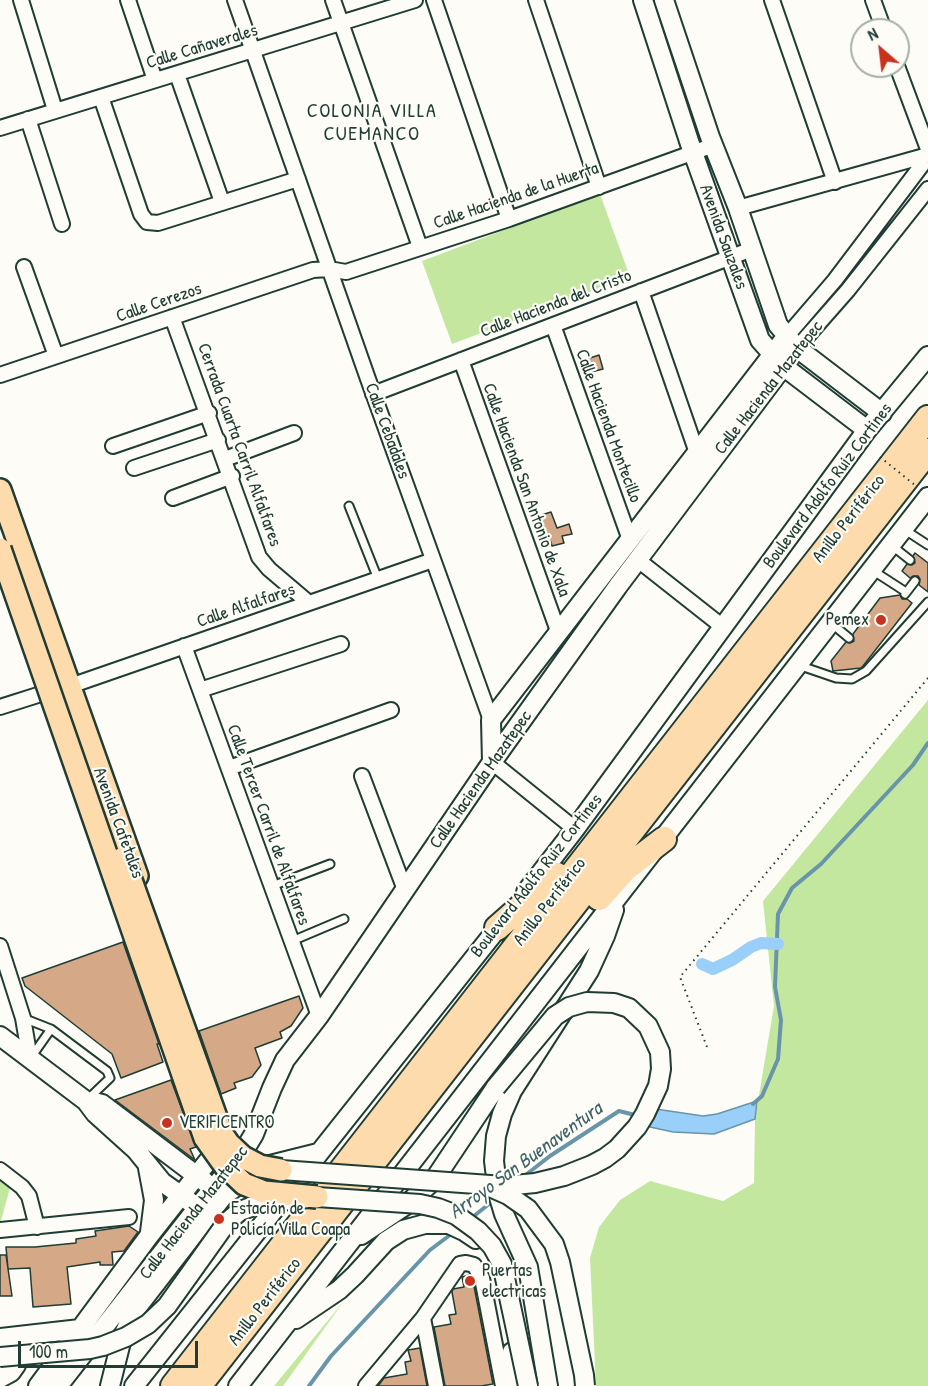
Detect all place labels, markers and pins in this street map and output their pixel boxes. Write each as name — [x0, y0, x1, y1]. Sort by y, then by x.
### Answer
place label: Pemex — [826, 609, 869, 631]
marker: Pemex — [874, 613, 888, 627]
place label: VERIFICENTRO — [179, 1112, 274, 1134]
marker: VERIFICENTRO — [160, 1116, 174, 1130]
place label: Estación de Policía Villa Coapa — [231, 1198, 350, 1240]
marker: Estación de Policía Villa Coapa — [212, 1212, 226, 1226]
place label: Puertas electricas — [482, 1260, 546, 1302]
marker: Puertas electricas — [463, 1274, 477, 1288]

